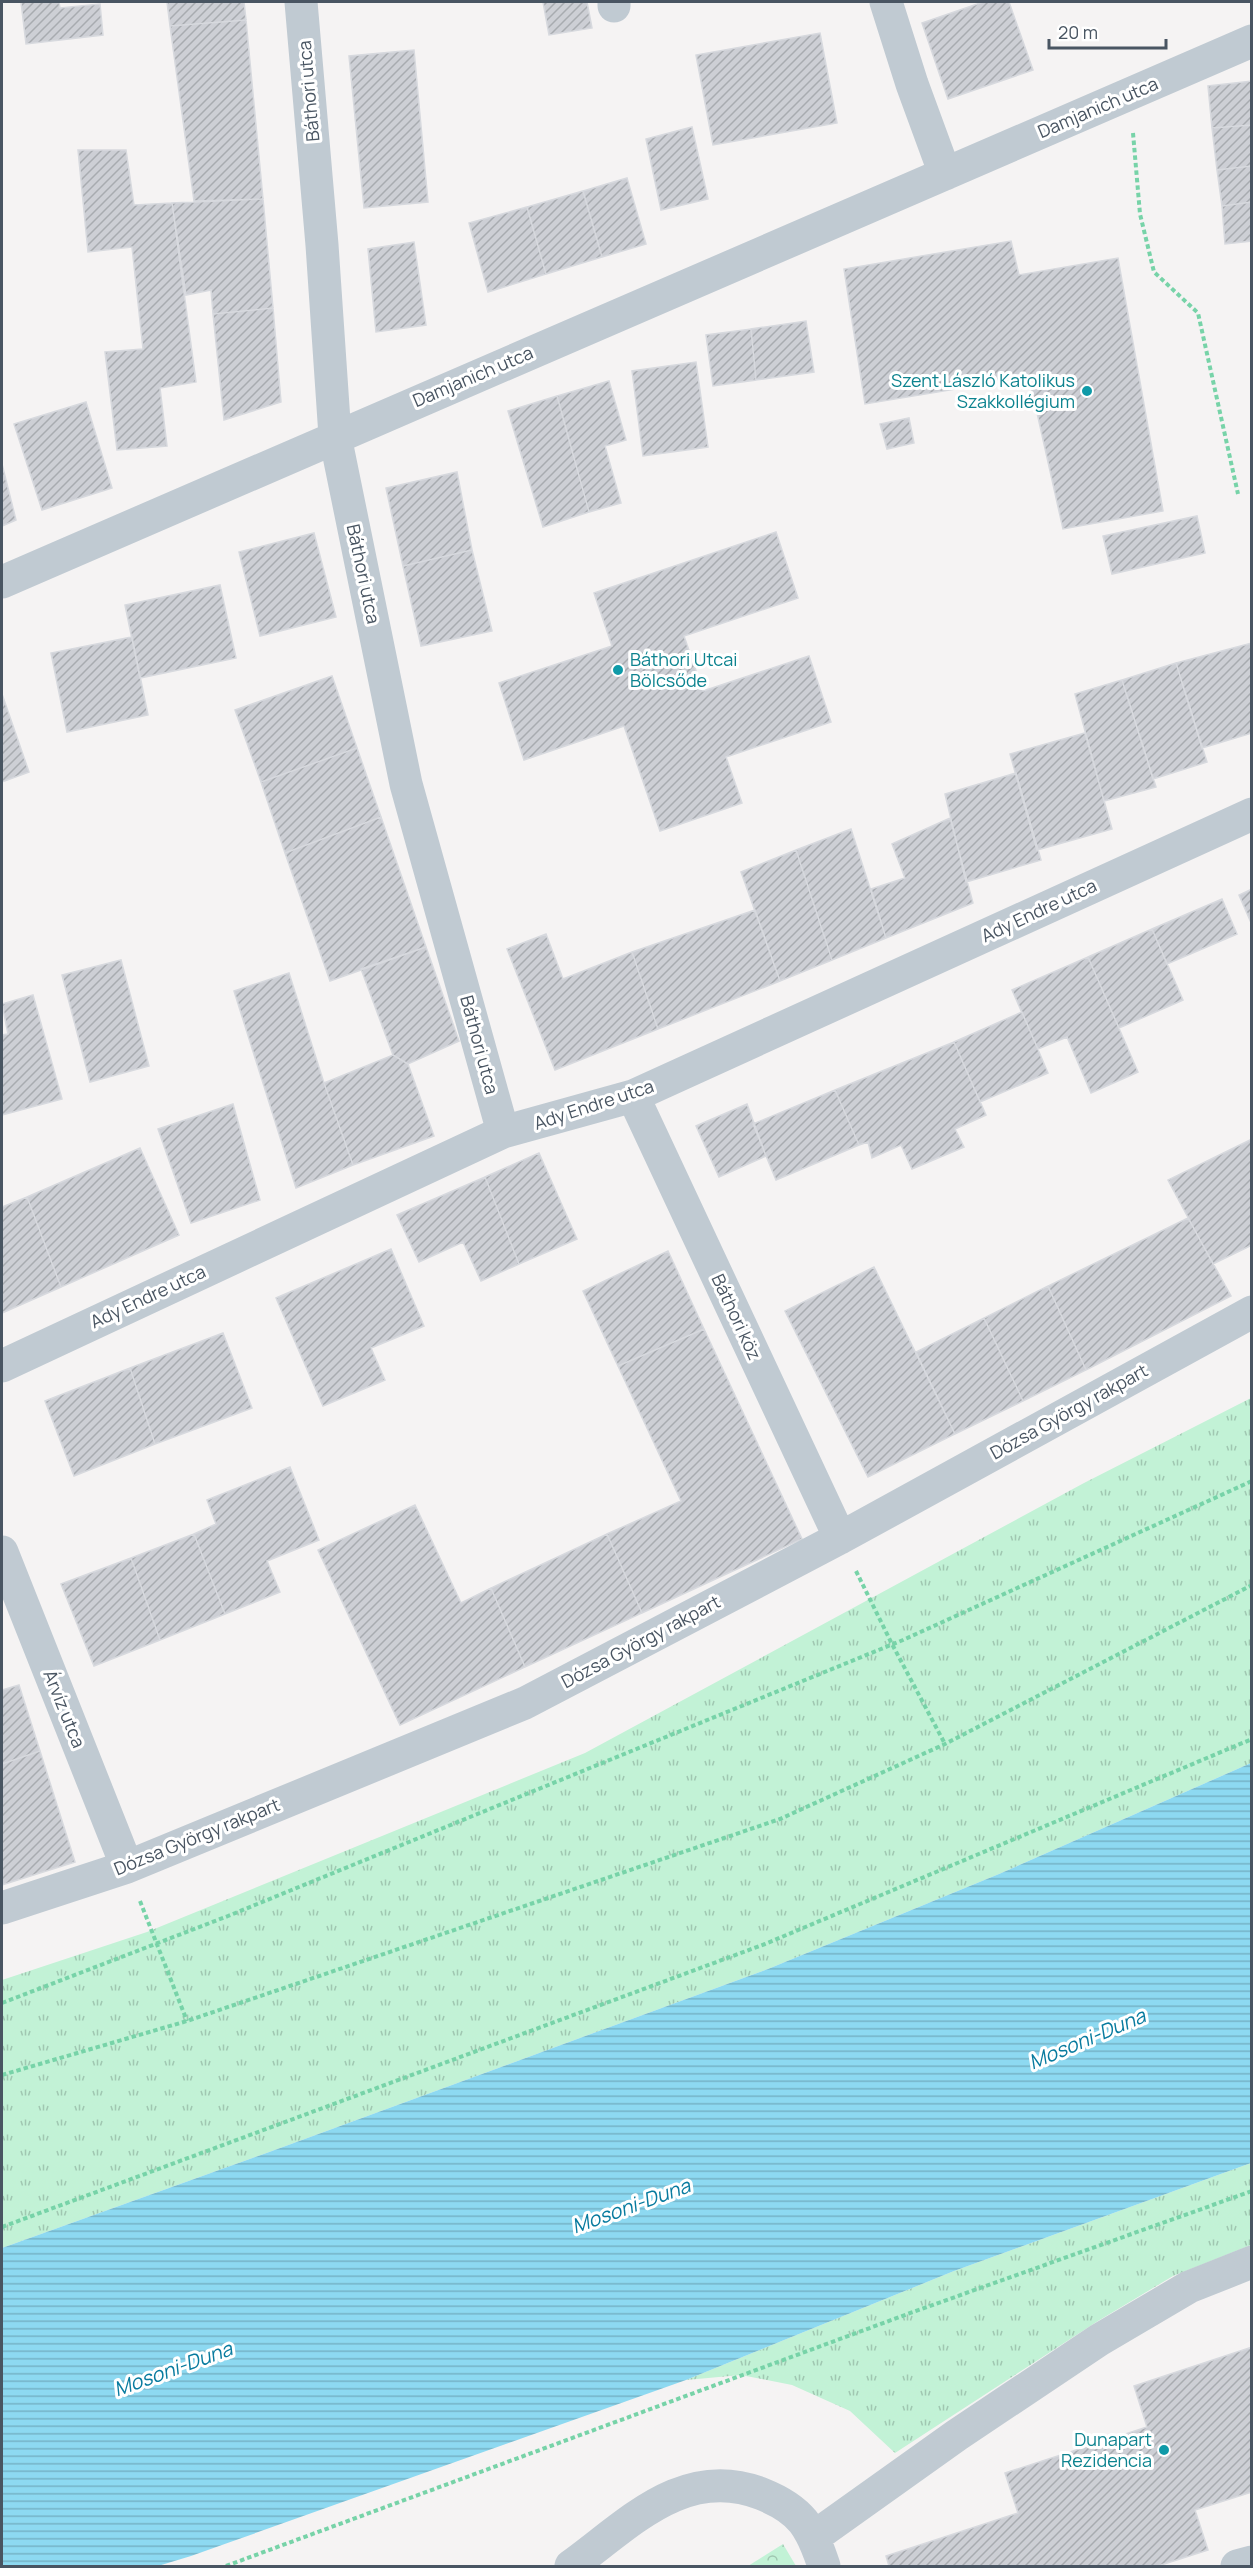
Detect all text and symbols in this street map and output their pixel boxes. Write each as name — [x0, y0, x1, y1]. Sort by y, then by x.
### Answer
scale bar — [1049, 12, 1166, 50]
text: 20 m — [1058, 20, 1098, 44]
street label: Báthori utca — [292, 40, 324, 143]
street label: Damjanich utca — [1034, 71, 1161, 143]
street label: Damjanich utca — [409, 340, 536, 412]
place label: Szent László Katolikus Szakkollégium — [891, 368, 1075, 413]
marker: Szent László Katolikus Szakkollégium — [1080, 384, 1094, 398]
street label: Báthori utca — [342, 522, 386, 626]
place label: Báthori Utcai Bölcsőde — [630, 647, 737, 692]
marker: Báthori Utcai Bölcsőde — [611, 663, 625, 677]
street label: Ady Endre utca — [977, 873, 1100, 947]
street label: Báthori utca — [455, 993, 505, 1097]
street label: Ady Endre utca — [531, 1073, 657, 1135]
street label: Ady Endre utca — [86, 1259, 209, 1333]
street label: Báthori köz — [706, 1270, 767, 1364]
street label: Dózsa György rakpart — [985, 1358, 1152, 1464]
street label: Dózsa György rakpart — [557, 1589, 724, 1693]
street label: Árvíz utca — [38, 1666, 91, 1751]
street label: Dózsa György rakpart — [110, 1792, 283, 1880]
water label: Mosoni-Duna — [1024, 2002, 1150, 2075]
water label: Mosoni-Duna — [568, 2171, 695, 2239]
water label: Mosoni-Duna — [110, 2334, 237, 2402]
place label: Dunapart Rezidencia — [1061, 2427, 1152, 2472]
marker: Dunapart Rezidencia — [1157, 2443, 1171, 2457]

